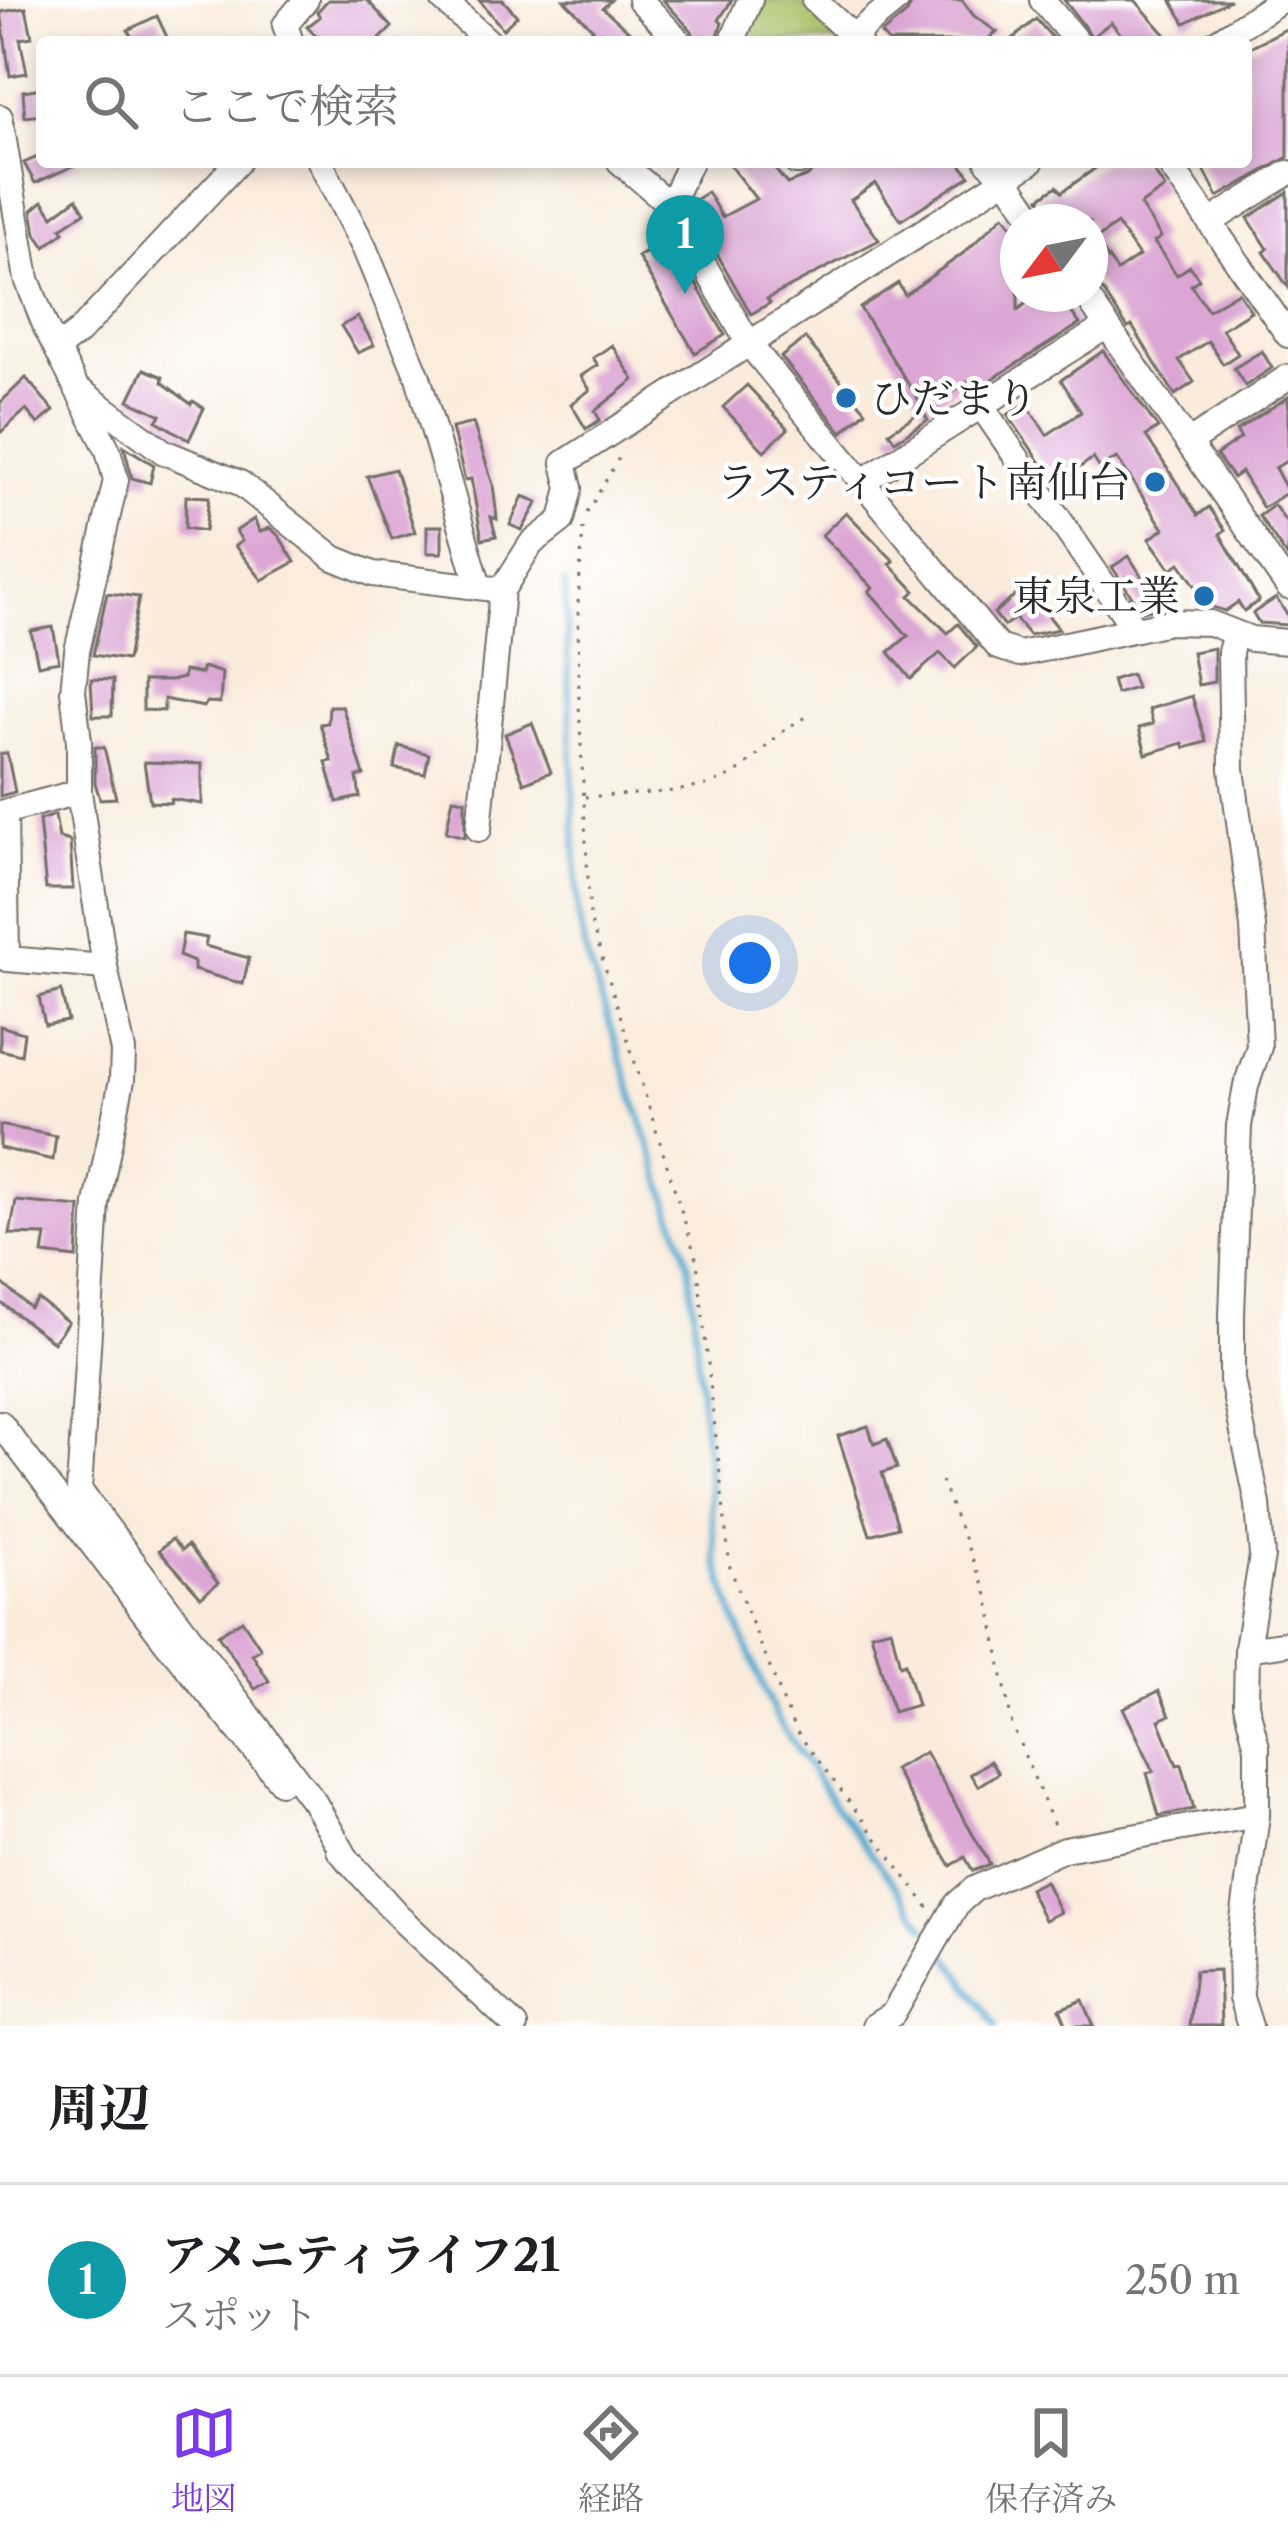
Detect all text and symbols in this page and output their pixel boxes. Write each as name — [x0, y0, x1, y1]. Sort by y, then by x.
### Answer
search box — [36, 36, 1252, 168]
icon: search — [78, 69, 144, 135]
text: ここで検索 — [174, 78, 399, 134]
pin: 1 — [646, 195, 724, 294]
north arrow — [1000, 204, 1108, 312]
place label: ひだまり — [870, 372, 1038, 424]
marker: ひだまり — [833, 385, 859, 411]
place label: ラスティコート南仙台 — [716, 456, 1131, 508]
marker: ラスティコート南仙台 — [1142, 469, 1168, 495]
place label: 東泉工業 — [1012, 570, 1180, 622]
marker: 東泉工業 — [1191, 583, 1217, 609]
your location — [720, 933, 780, 993]
text: 周辺 — [48, 2077, 150, 2139]
text: アメニティライフ21 — [162, 2227, 560, 2283]
text: 1 — [78, 2256, 96, 2304]
text: 250 m — [1125, 2256, 1240, 2304]
text: スポット — [162, 2291, 318, 2339]
tab: 地図 — [171, 2400, 237, 2519]
tab: 経路 — [578, 2400, 644, 2519]
tab: 保存済み — [985, 2400, 1117, 2519]

